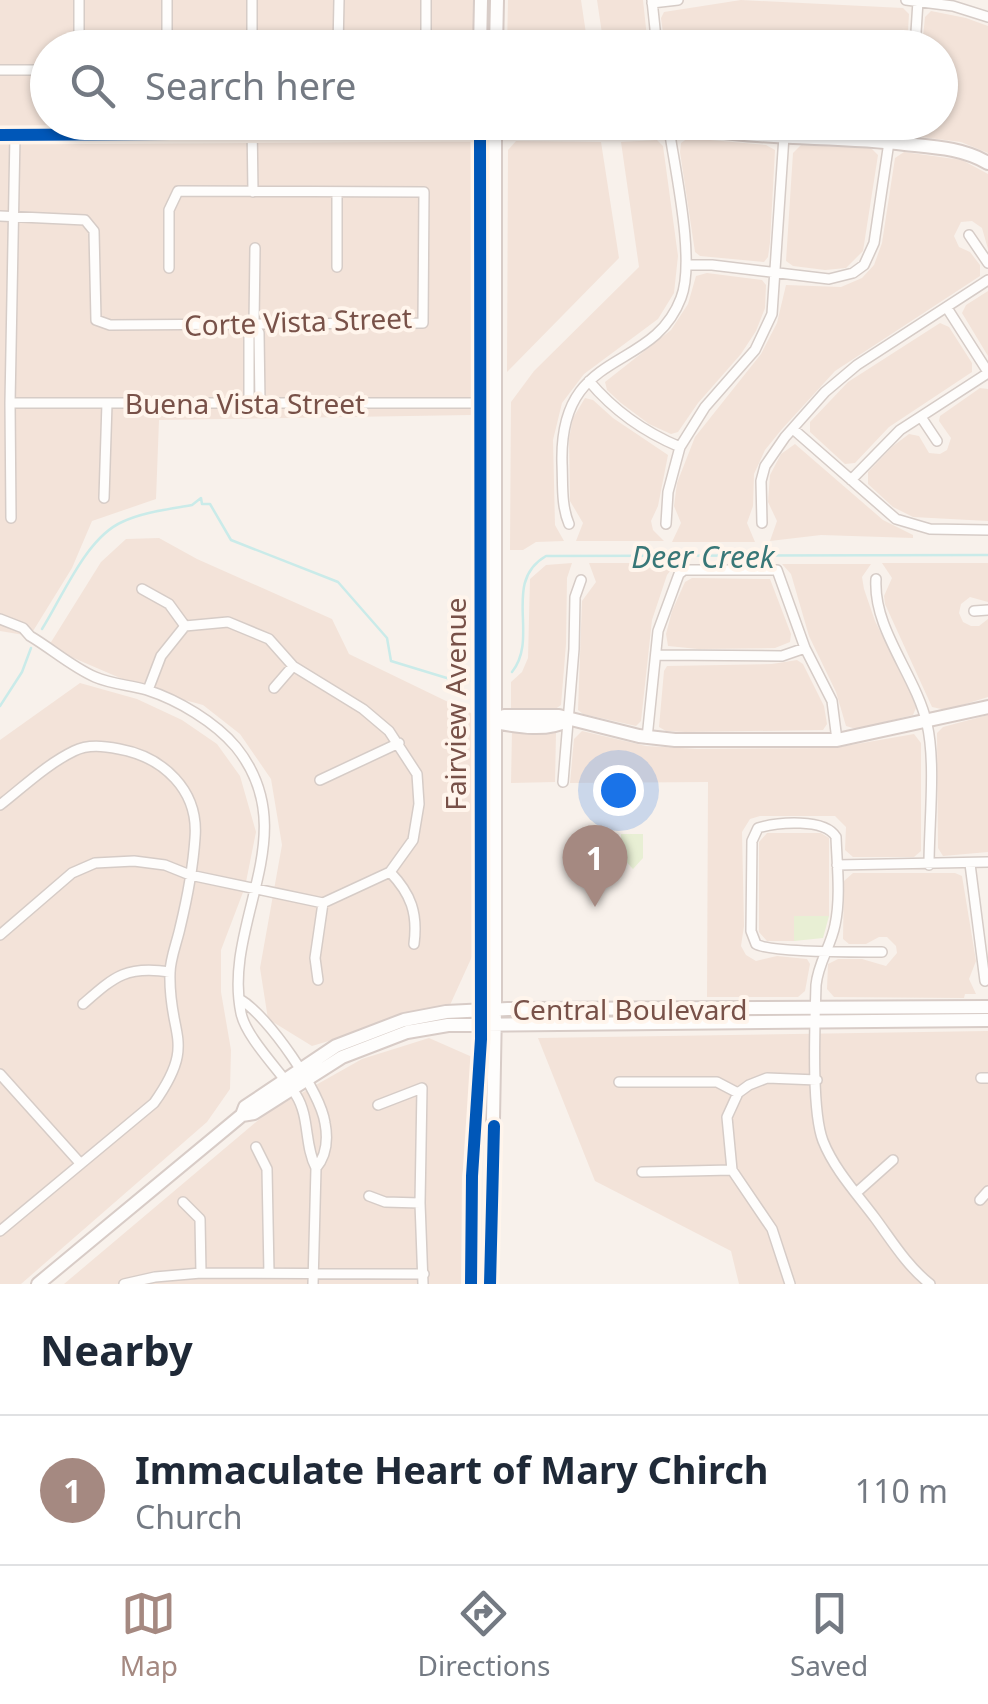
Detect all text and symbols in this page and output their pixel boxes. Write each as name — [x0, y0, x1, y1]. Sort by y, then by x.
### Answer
search box — [30, 30, 958, 140]
icon: search — [65, 58, 120, 113]
text: Search here — [145, 59, 356, 111]
street label: Corte Vista Street — [183, 298, 413, 344]
street label: Buena Vista Street — [125, 384, 365, 422]
water label: Deer Creek — [631, 536, 776, 577]
street label: Fairview Avenue — [436, 597, 474, 811]
your location — [593, 765, 644, 816]
pin: 1 — [562, 824, 628, 907]
street label: Central Boulevard — [512, 990, 748, 1028]
text: Nearby — [40, 1321, 193, 1378]
text: Immaculate Heart of Mary Chirch — [135, 1443, 768, 1495]
text: 1 — [63, 1469, 82, 1512]
text: 110 m — [855, 1469, 948, 1512]
text: Church — [135, 1495, 243, 1538]
tab: Map — [120, 1586, 178, 1684]
tab: Directions — [418, 1586, 550, 1684]
tab: Saved — [790, 1586, 868, 1684]

